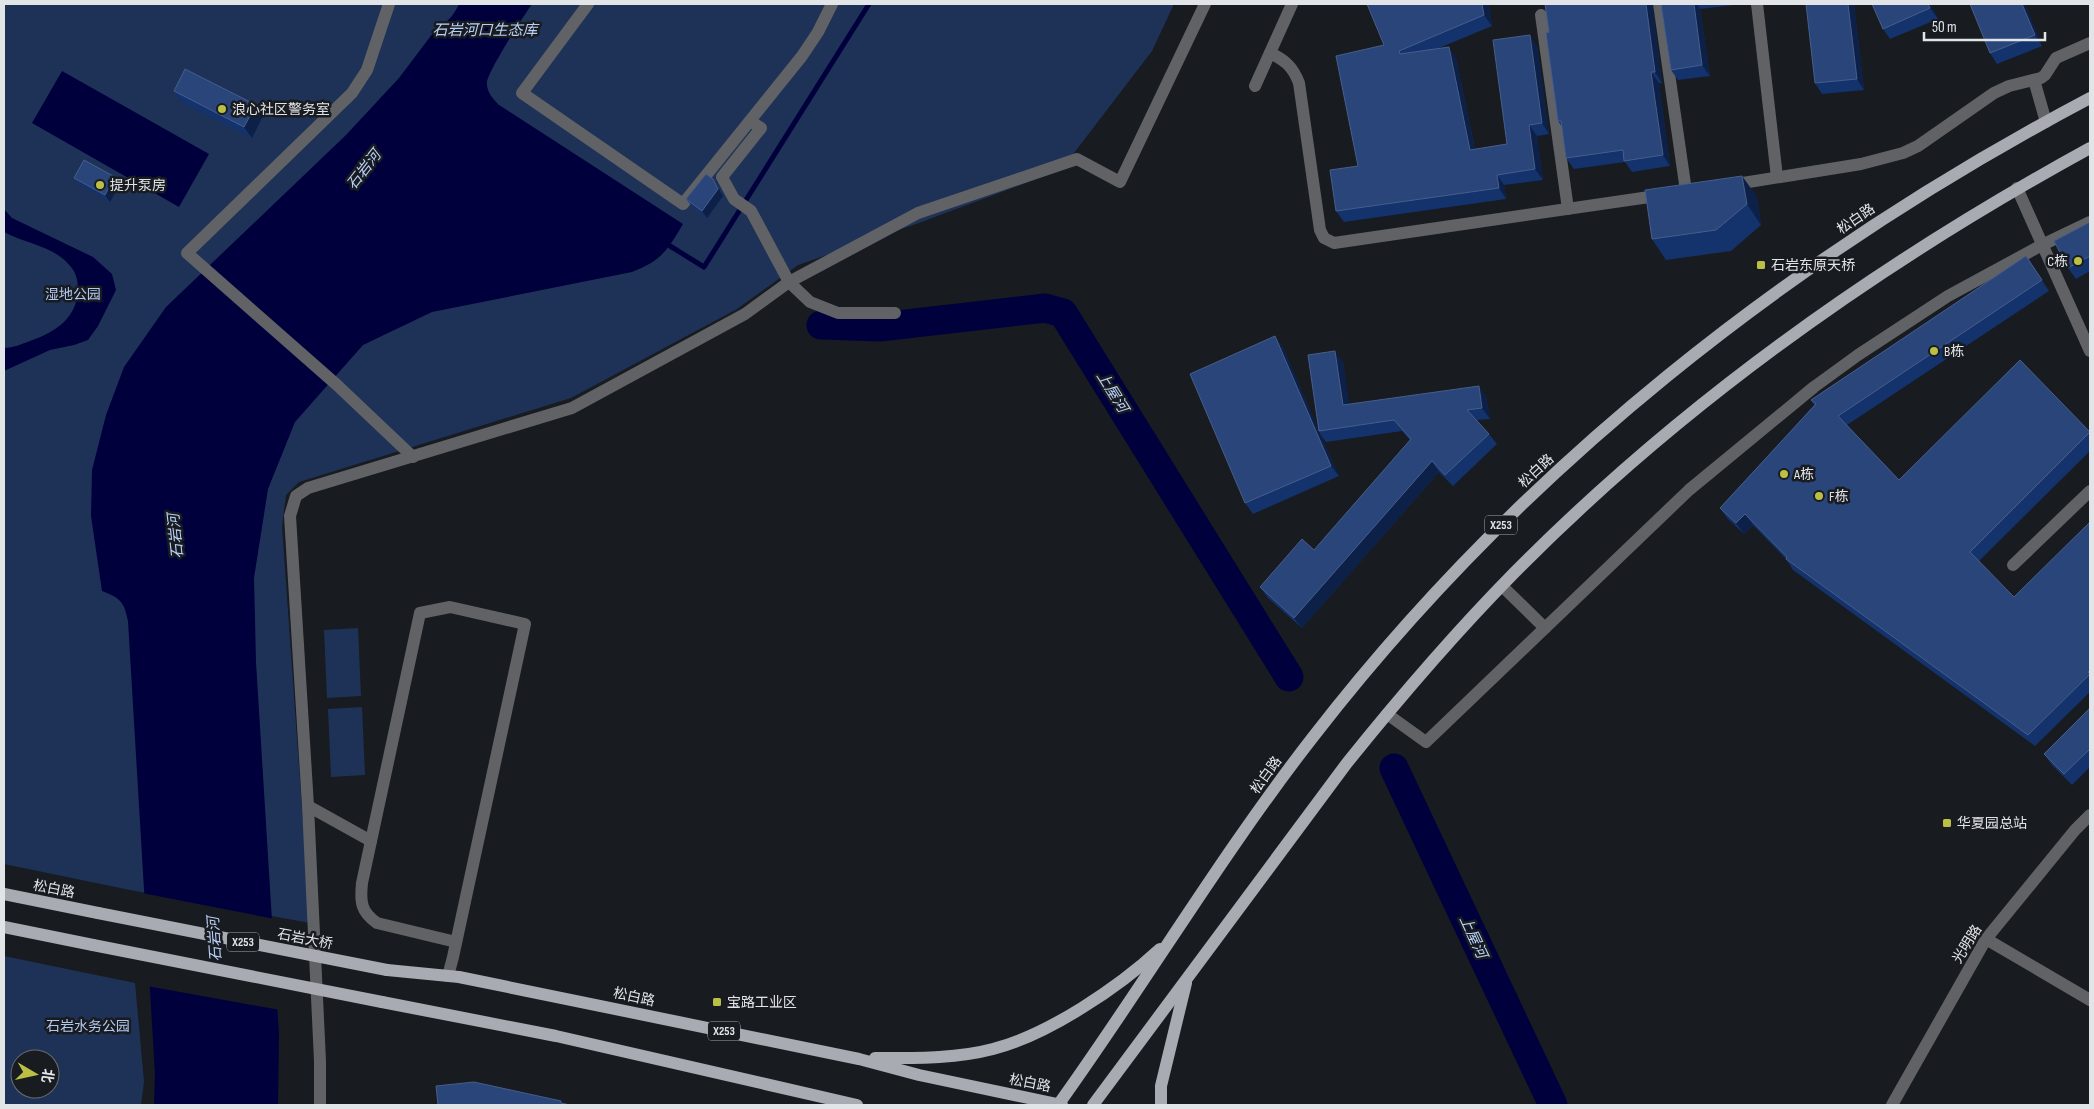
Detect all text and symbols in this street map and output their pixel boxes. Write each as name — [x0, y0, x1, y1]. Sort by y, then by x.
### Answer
scale bar — [1924, 10, 2045, 42]
text: 50 m — [1932, 18, 1957, 37]
water label: 石岩河口生态库 — [432, 21, 540, 40]
place label: 浪心社区警务室 — [232, 101, 330, 118]
marker: 浪心社区警务室 — [216, 103, 228, 115]
water label: 石岩河 — [343, 144, 387, 194]
place label: 提升泵房 — [110, 177, 166, 194]
marker: 提升泵房 — [94, 179, 106, 191]
street label: 松白路 — [1834, 200, 1878, 238]
place label: C栋 — [2047, 253, 2068, 270]
marker: C栋 — [2072, 255, 2084, 267]
place label: 石岩东原天桥 — [1771, 257, 1855, 274]
marker: 石岩东原天桥 — [1755, 259, 1767, 271]
park label: 湿地公园 — [45, 286, 101, 303]
place label: B栋 — [1944, 343, 1964, 360]
marker: B栋 — [1928, 345, 1940, 357]
water label: 上屋河 — [1092, 368, 1134, 419]
street label: 松白路 — [1515, 450, 1557, 492]
place label: A栋 — [1793, 466, 1814, 483]
marker: A栋 — [1778, 468, 1790, 480]
place label: F栋 — [1829, 488, 1849, 505]
marker: F栋 — [1813, 490, 1825, 502]
water label: 石岩河 — [164, 510, 188, 559]
road number: X253 — [1485, 516, 1517, 534]
street label: 松白路 — [1247, 753, 1285, 797]
place label: 华夏园总站 — [1957, 815, 2027, 832]
marker: 华夏园总站 — [1941, 817, 1953, 829]
street label: 松白路 — [32, 877, 76, 901]
water label: 石岩河 — [204, 913, 226, 962]
water label: 上屋河 — [1455, 913, 1492, 964]
street label: 光明路 — [1949, 922, 1985, 966]
street label: 石岩大桥 — [276, 925, 334, 953]
road number: X253 — [227, 932, 259, 952]
street label: 松白路 — [612, 984, 656, 1010]
place label: 宝路工业区 — [727, 994, 797, 1011]
marker: 宝路工业区 — [711, 996, 723, 1008]
park label: 石岩水务公园 — [46, 1018, 130, 1035]
road number: X253 — [708, 1021, 740, 1040]
north arrow — [10, 1049, 60, 1099]
text: 北 — [38, 1068, 57, 1084]
street label: 松白路 — [1008, 1071, 1052, 1095]

